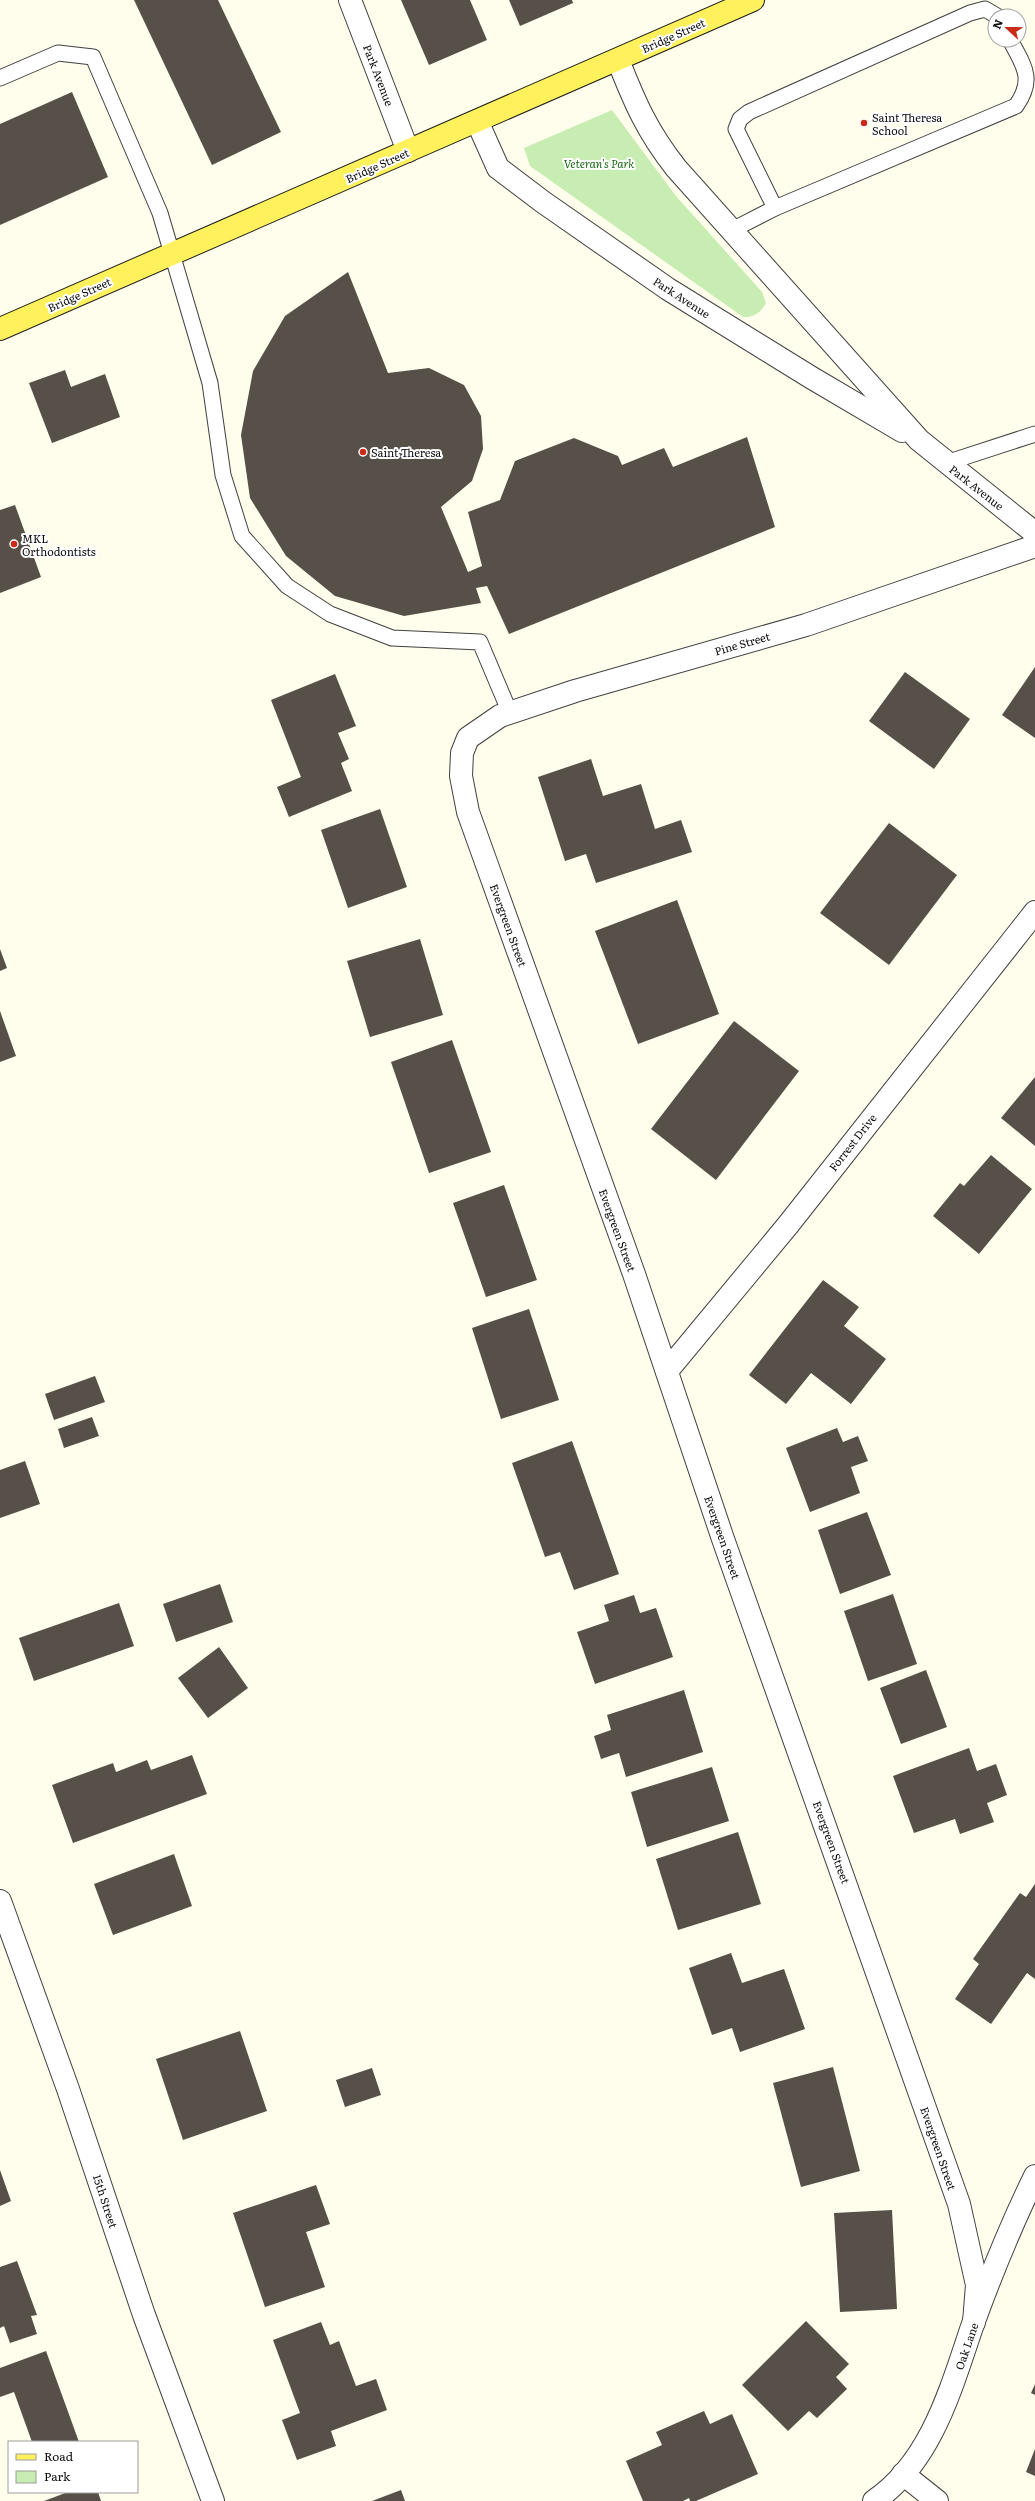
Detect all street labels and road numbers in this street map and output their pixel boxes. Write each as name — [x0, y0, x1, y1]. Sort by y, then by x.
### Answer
street label: Bridge Street — [639, 14, 708, 56]
street label: Park Avenue — [360, 42, 398, 108]
street label: Bridge Street — [343, 144, 412, 186]
street label: Bridge Street — [45, 273, 114, 315]
street label: Park Avenue — [650, 273, 714, 322]
street label: Park Avenue — [946, 461, 1008, 513]
street label: Pine Street — [712, 627, 772, 659]
street label: Evergreen Street — [487, 881, 532, 969]
street label: Forrest Drive — [824, 1110, 880, 1174]
street label: Evergreen Street — [596, 1186, 641, 1274]
street label: Evergreen Street — [701, 1493, 745, 1581]
street label: Evergreen Street — [810, 1798, 855, 1886]
street label: Evergreen Street — [917, 2104, 961, 2192]
street label: 15th Street — [90, 2172, 122, 2230]
street label: Oak Lane — [950, 2320, 982, 2372]

